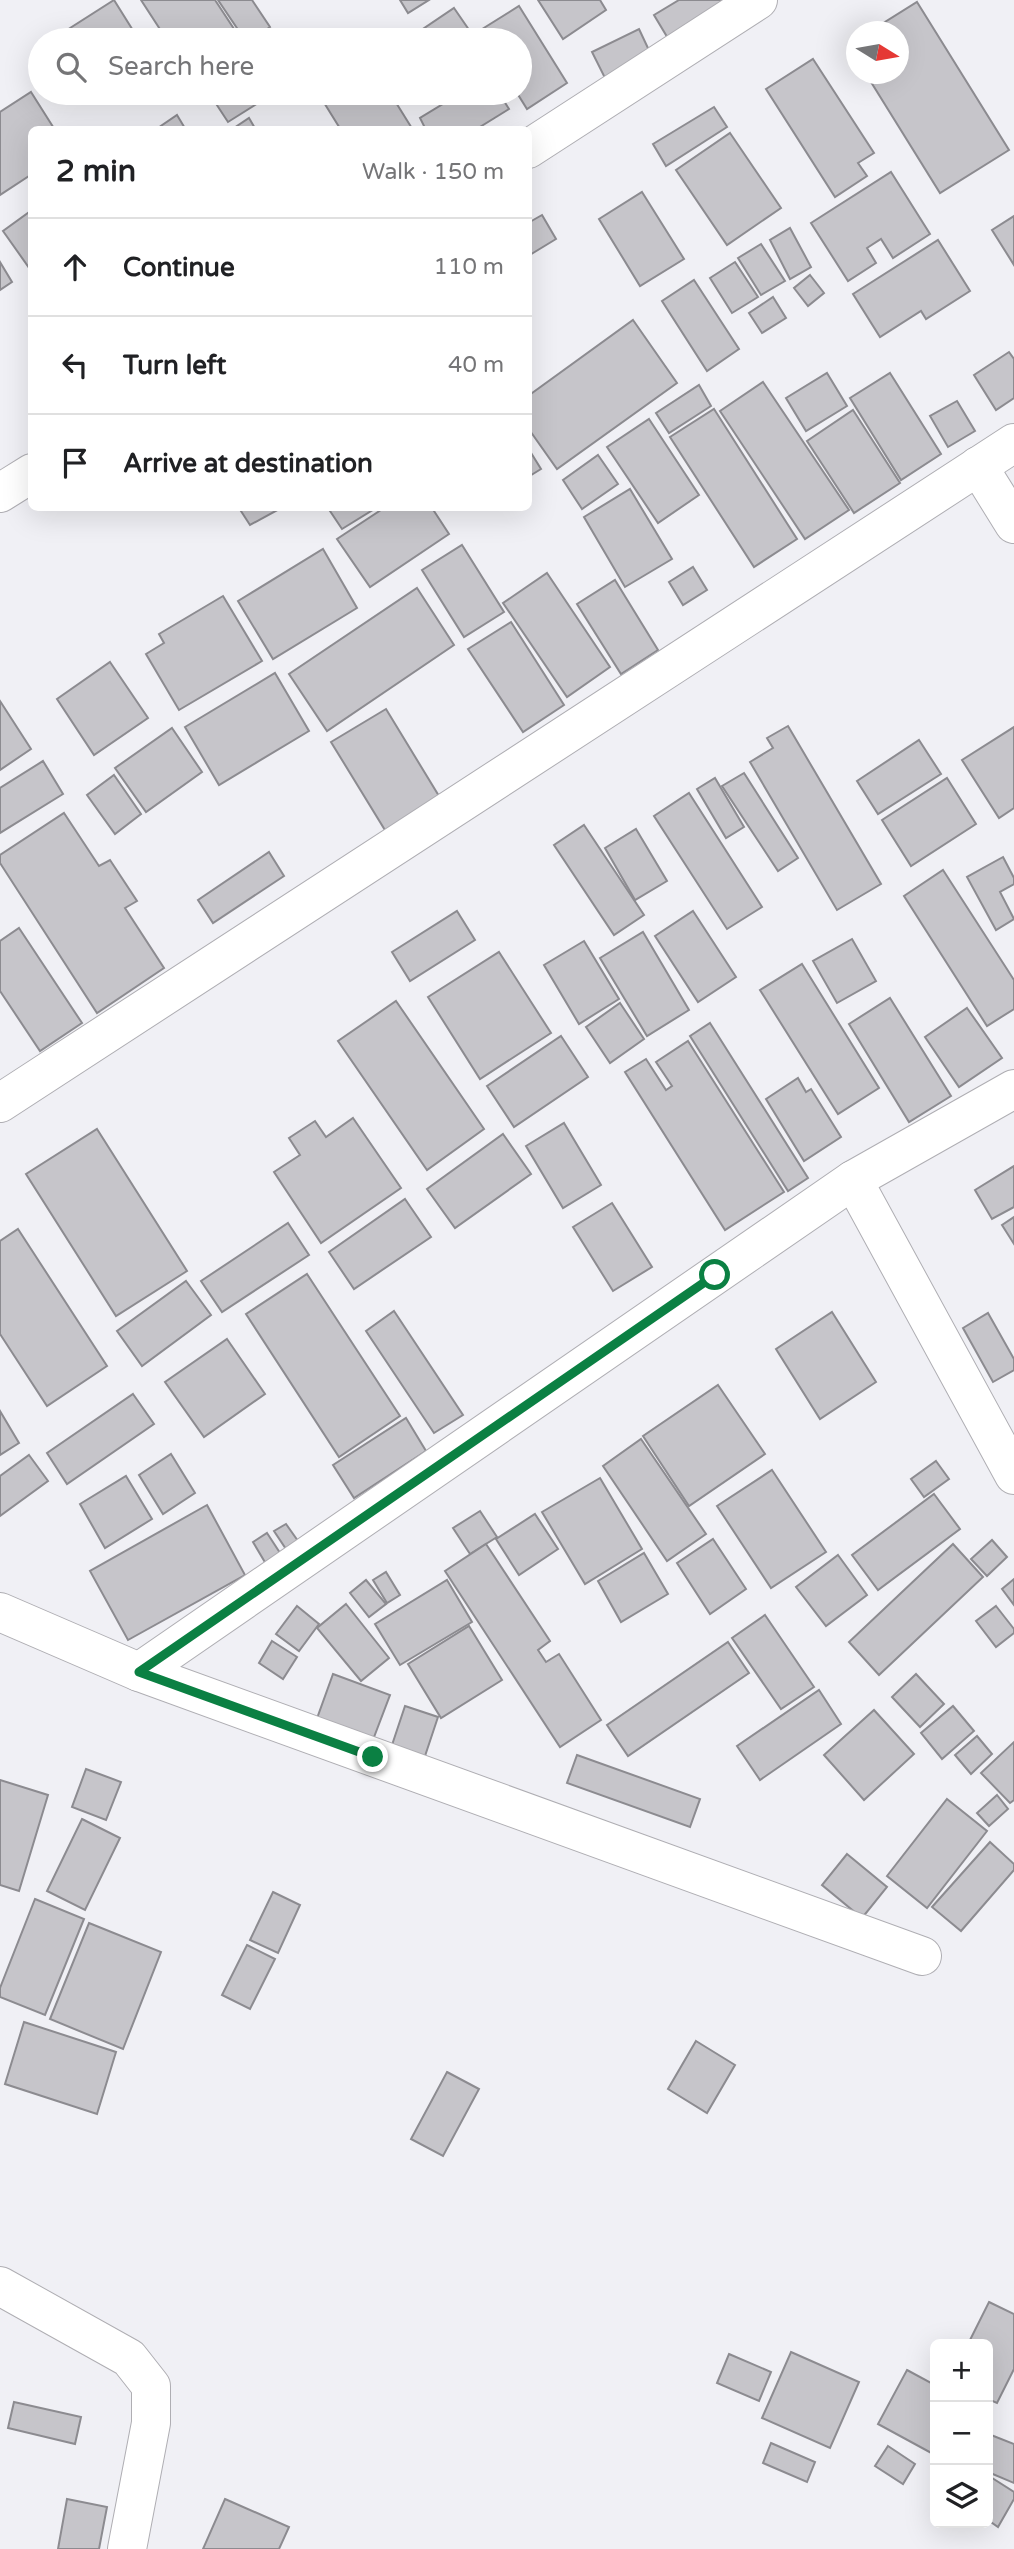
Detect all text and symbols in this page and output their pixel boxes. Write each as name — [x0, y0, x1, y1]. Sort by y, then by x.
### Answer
north arrow — [846, 21, 909, 84]
search box — [28, 28, 532, 105]
icon: search — [52, 48, 90, 86]
text: Search here — [108, 51, 254, 82]
text: 2 min — [56, 153, 136, 190]
text: Walk · 150 m — [362, 158, 504, 186]
icon: ahead — [56, 248, 94, 286]
text: Continue — [123, 252, 235, 283]
text: 110 m — [434, 253, 504, 281]
icon: left — [56, 346, 94, 384]
text: Turn left — [123, 350, 226, 381]
text: 40 m — [448, 351, 504, 379]
icon: arrive — [56, 444, 94, 482]
text: Arrive at destination — [123, 448, 373, 479]
route start — [699, 1259, 730, 1290]
route end — [357, 1741, 388, 1772]
map controls — [930, 2339, 993, 2528]
button: + — [930, 2339, 993, 2402]
button: − — [930, 2402, 993, 2465]
button: layers — [930, 2465, 993, 2528]

